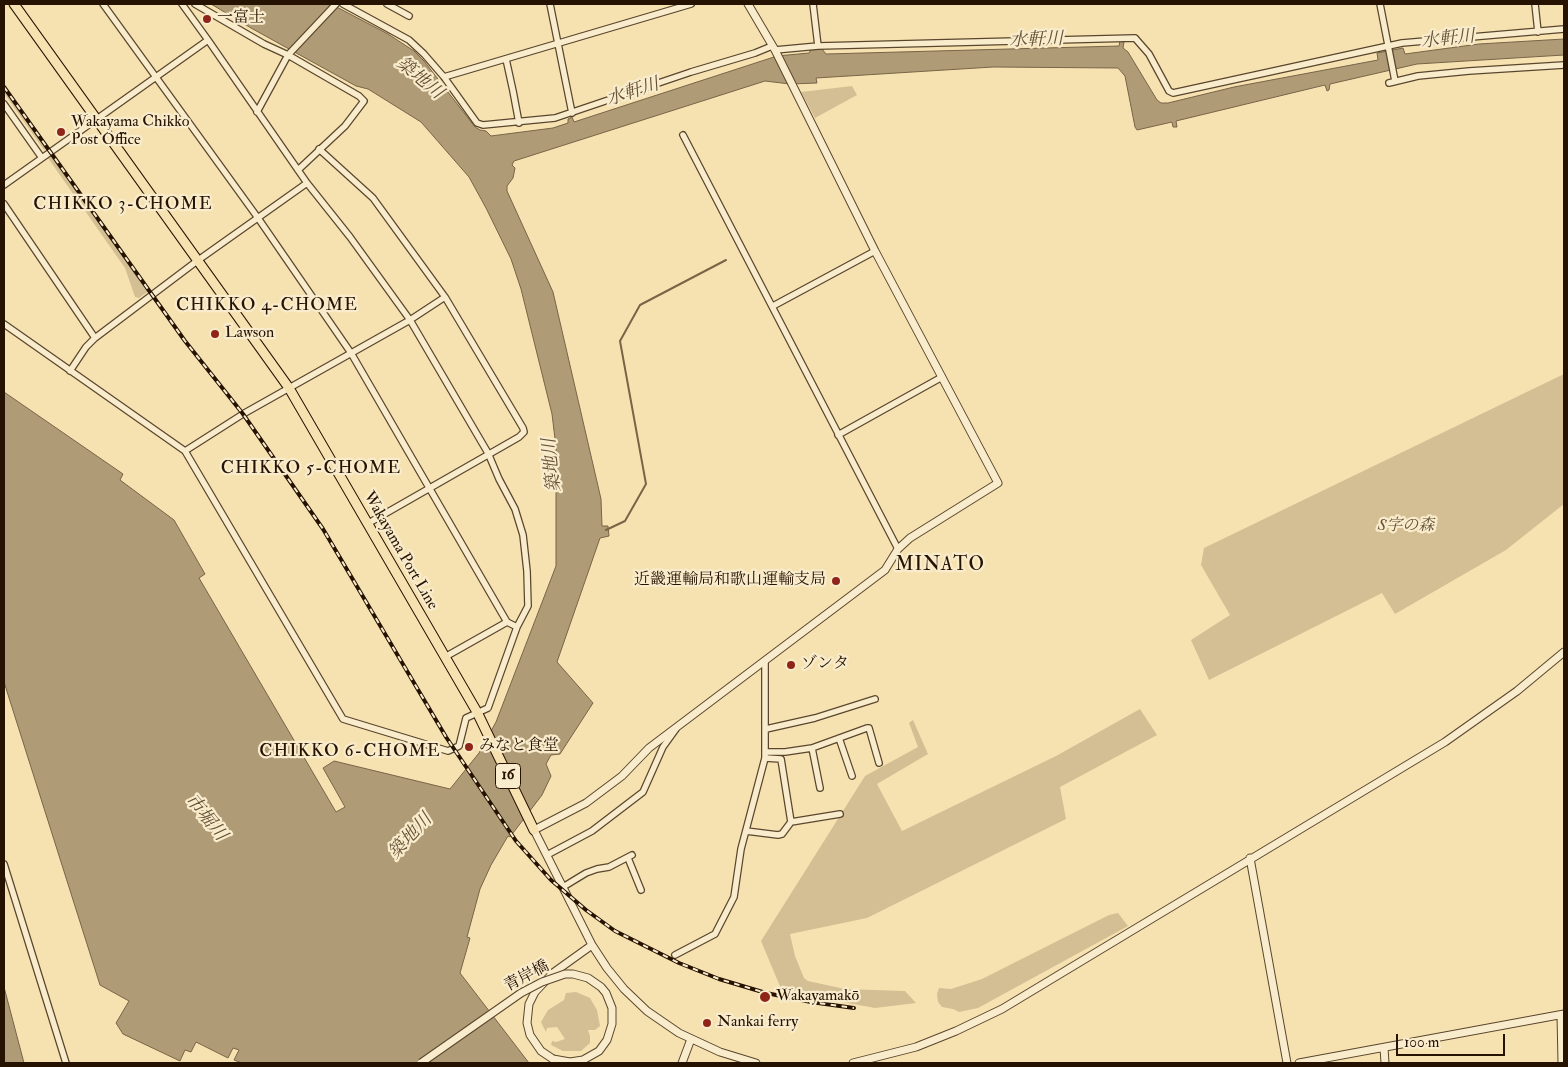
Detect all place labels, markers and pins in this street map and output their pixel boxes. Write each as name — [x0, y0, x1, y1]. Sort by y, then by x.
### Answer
place label: 一富士 — [217, 9, 265, 29]
marker: 一富士 — [201, 13, 213, 25]
place label: Wakayama Chikko Post Office — [71, 113, 189, 151]
marker: Wakayama Chikko Post Office — [55, 126, 67, 138]
place label: Lawson — [225, 324, 274, 344]
marker: Lawson — [209, 328, 221, 340]
place label: 近畿運輸局和歌山運輸支局 — [634, 571, 826, 591]
marker: 近畿運輸局和歌山運輸支局 — [830, 575, 842, 587]
place label: ゾンタ — [801, 655, 849, 675]
marker: ゾンタ — [785, 659, 797, 671]
place label: みなと食堂 — [479, 737, 559, 757]
marker: みなと食堂 — [463, 741, 475, 753]
place label: Wakayamakō — [776, 987, 859, 1007]
marker: Wakayamakō — [758, 990, 772, 1004]
place label: Nankai ferry — [717, 1013, 798, 1033]
marker: Nankai ferry — [701, 1017, 713, 1029]

